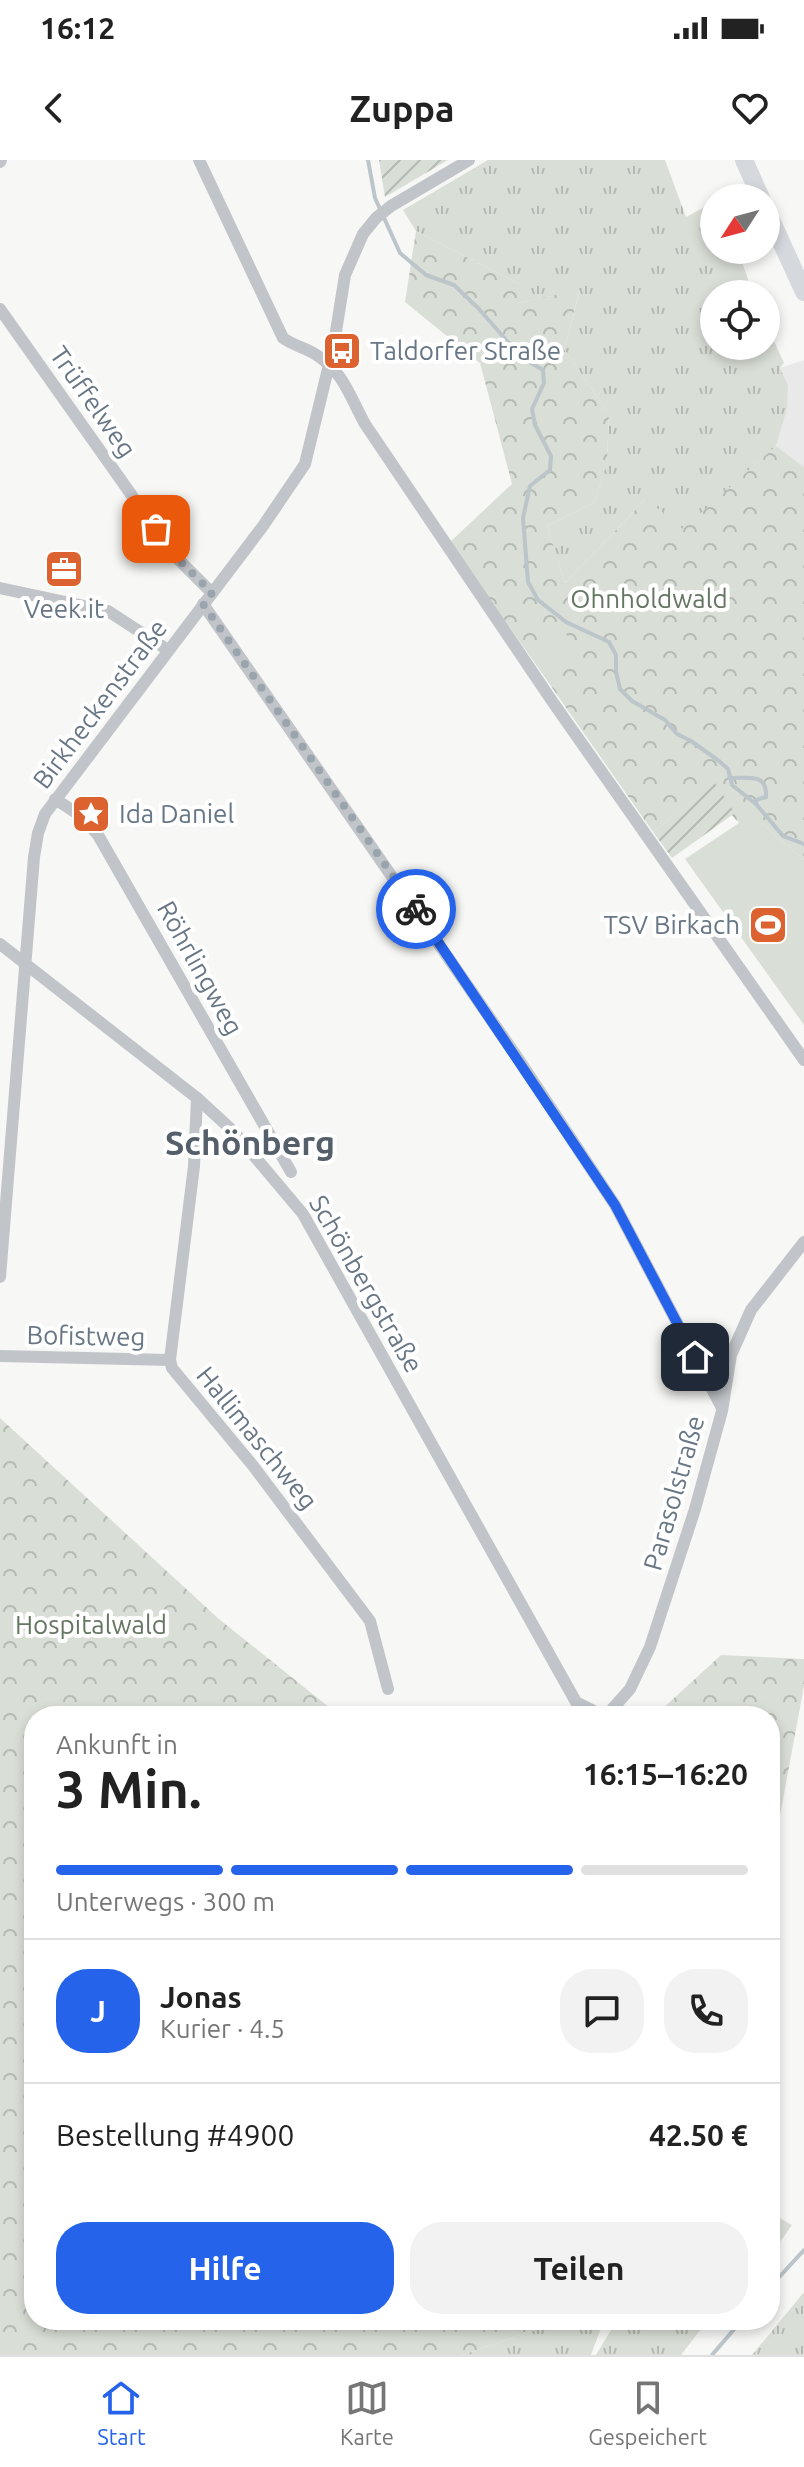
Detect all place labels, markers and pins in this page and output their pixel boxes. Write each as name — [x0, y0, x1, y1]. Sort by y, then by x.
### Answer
bus stop icon: Taldorfer Straße — [321, 330, 363, 372]
place label: Taldorfer Straße — [370, 336, 561, 365]
pin — [122, 495, 190, 563]
office icon: Veek.it — [43, 548, 85, 590]
place label: Veek.it — [24, 594, 104, 623]
place icon: Ida Daniel — [70, 793, 112, 835]
place label: Ida Daniel — [119, 799, 234, 828]
sports icon: TSV Birkach — [747, 904, 789, 946]
place label: TSV Birkach — [603, 910, 740, 939]
pin — [661, 1323, 729, 1391]

